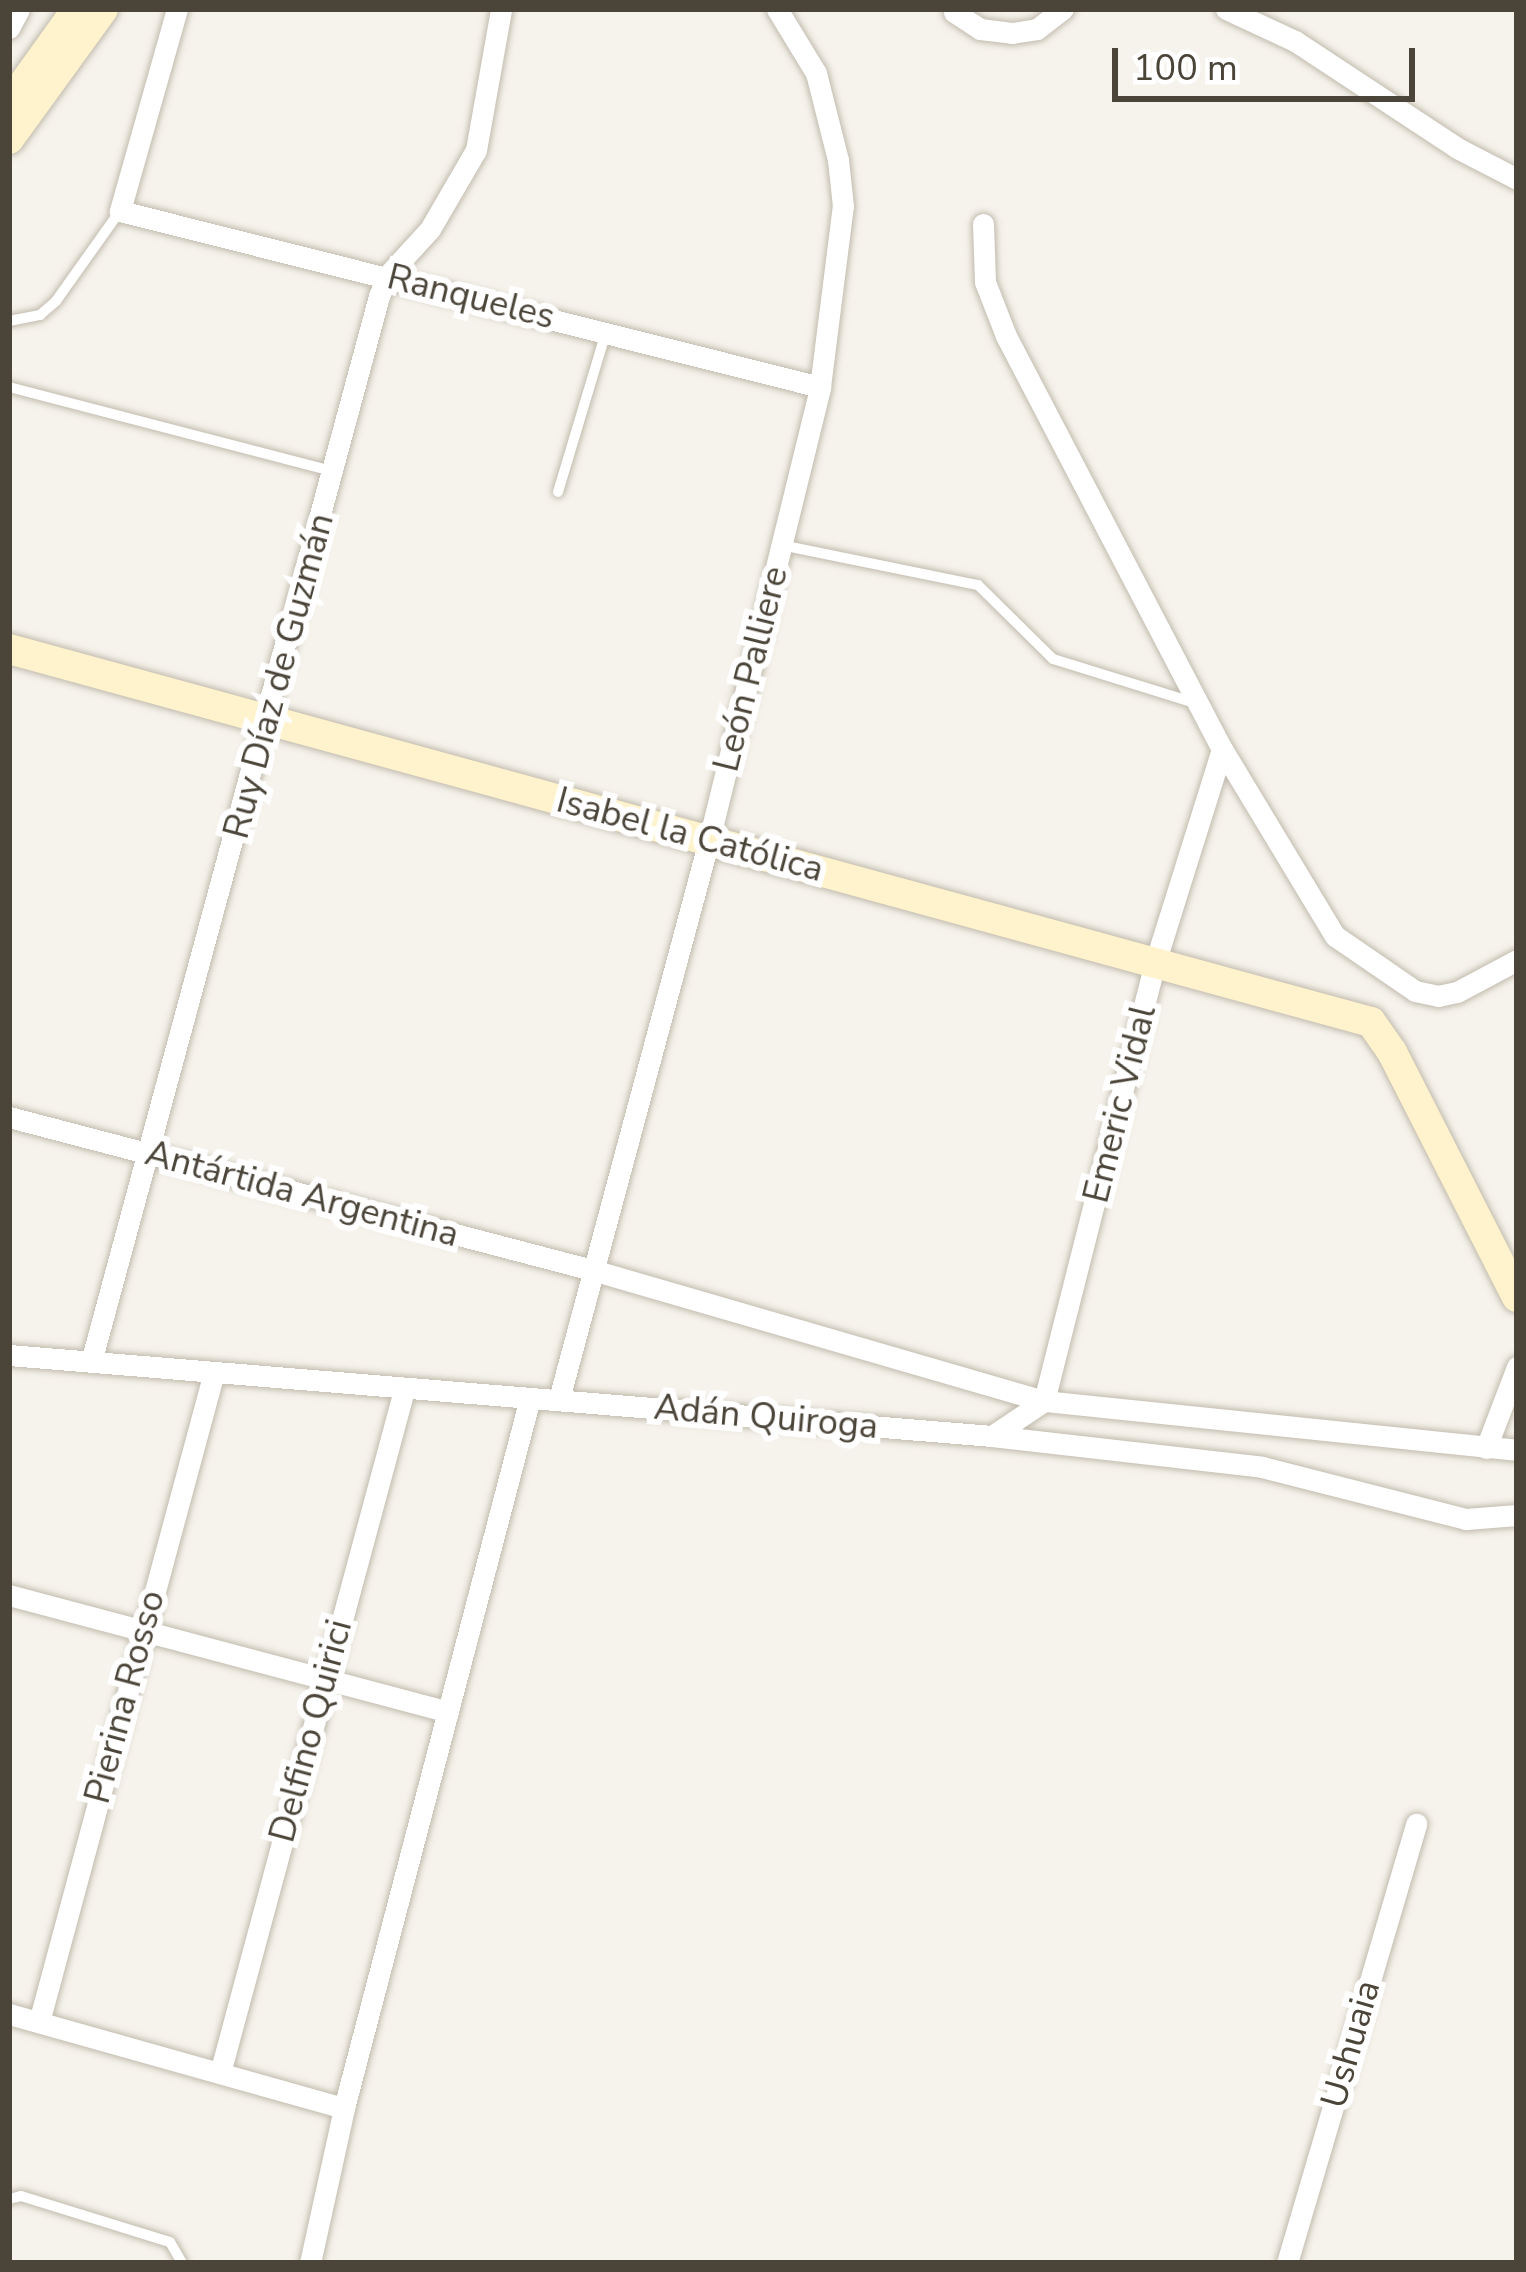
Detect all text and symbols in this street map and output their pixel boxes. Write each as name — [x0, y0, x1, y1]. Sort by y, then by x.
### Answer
scale bar — [1118, 24, 1421, 98]
text: 100 m — [1133, 44, 1238, 93]
street label: Ranqueles — [383, 255, 559, 339]
street label: Ruy Díaz de Guzmán — [215, 509, 343, 843]
street label: León Palliere — [705, 562, 797, 776]
street label: Isabel la Católica — [552, 779, 828, 891]
street label: Emeric Vidal — [1075, 1001, 1165, 1207]
street label: Antártida Argentina — [141, 1131, 463, 1257]
street label: Adán Quiroga — [652, 1386, 880, 1448]
street label: Pierina Rosso — [76, 1586, 174, 1808]
street label: Delfino Quirici — [261, 1615, 361, 1847]
street label: Ushuaia — [1312, 1975, 1390, 2113]

